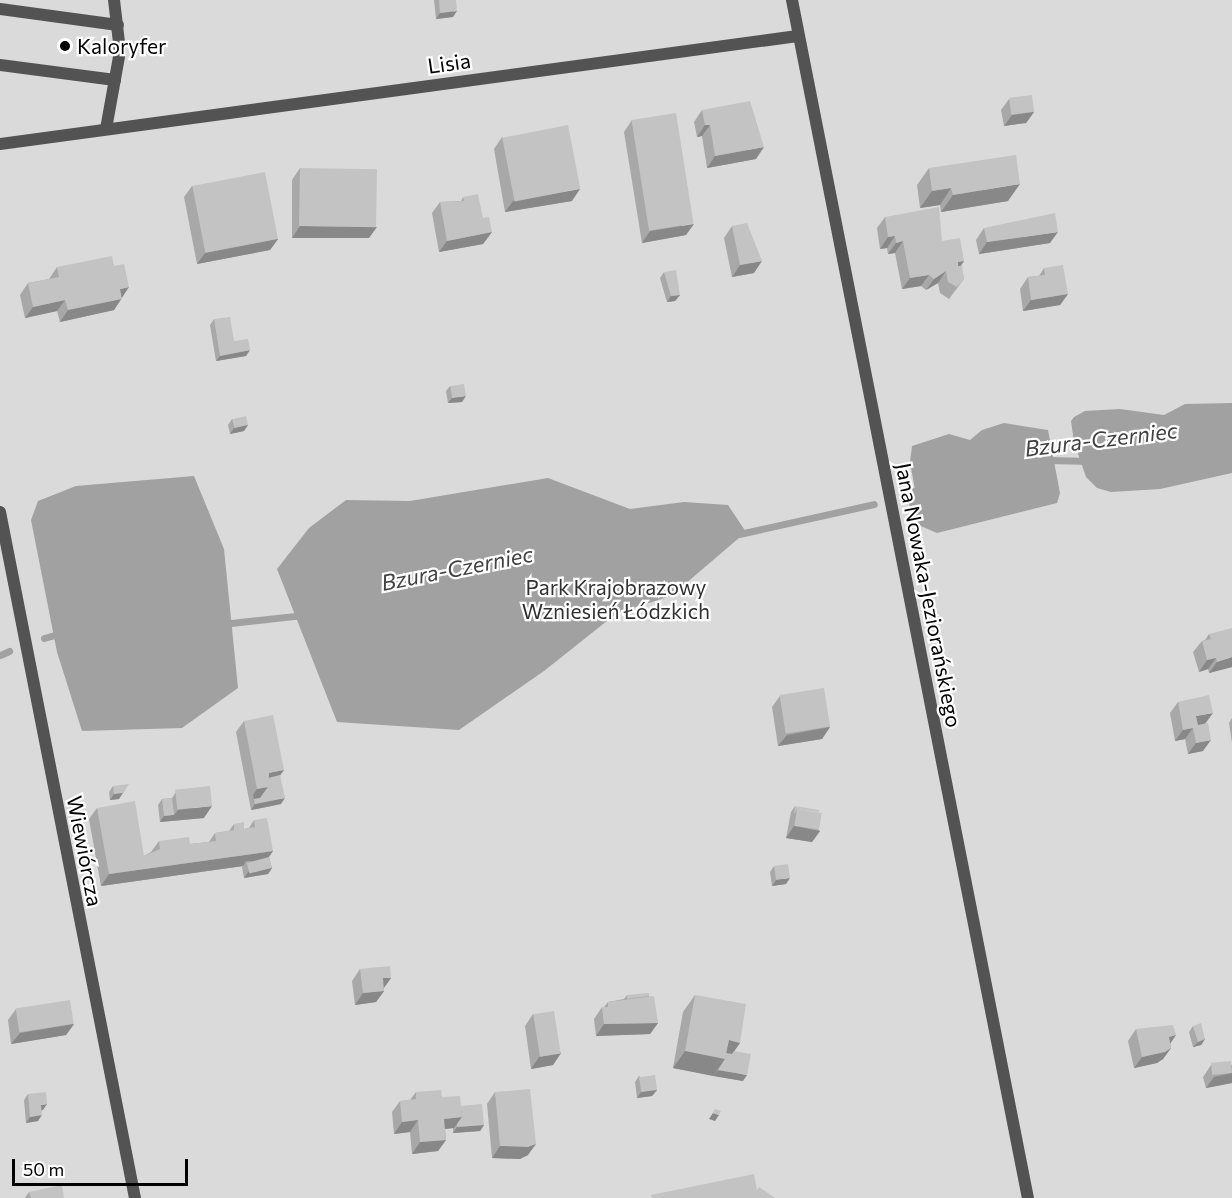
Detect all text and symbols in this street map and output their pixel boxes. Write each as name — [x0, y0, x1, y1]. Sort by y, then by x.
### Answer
place label: Kaloryfer — [77, 33, 166, 59]
marker: Kaloryfer — [58, 39, 72, 53]
street label: Lisia — [426, 48, 472, 78]
water label: Bzura-Czerniec — [1023, 417, 1179, 461]
street label: Jana Nowaka-Jeziorańskiego — [891, 461, 967, 729]
water label: Bzura-Czerniec — [379, 540, 535, 596]
park label: Park Krajobrazowy Wzniesień Łódzkich — [522, 574, 710, 624]
street label: Wiewiórcza — [62, 794, 108, 908]
scale bar — [15, 1147, 190, 1185]
text: 50 m — [23, 1158, 64, 1180]

